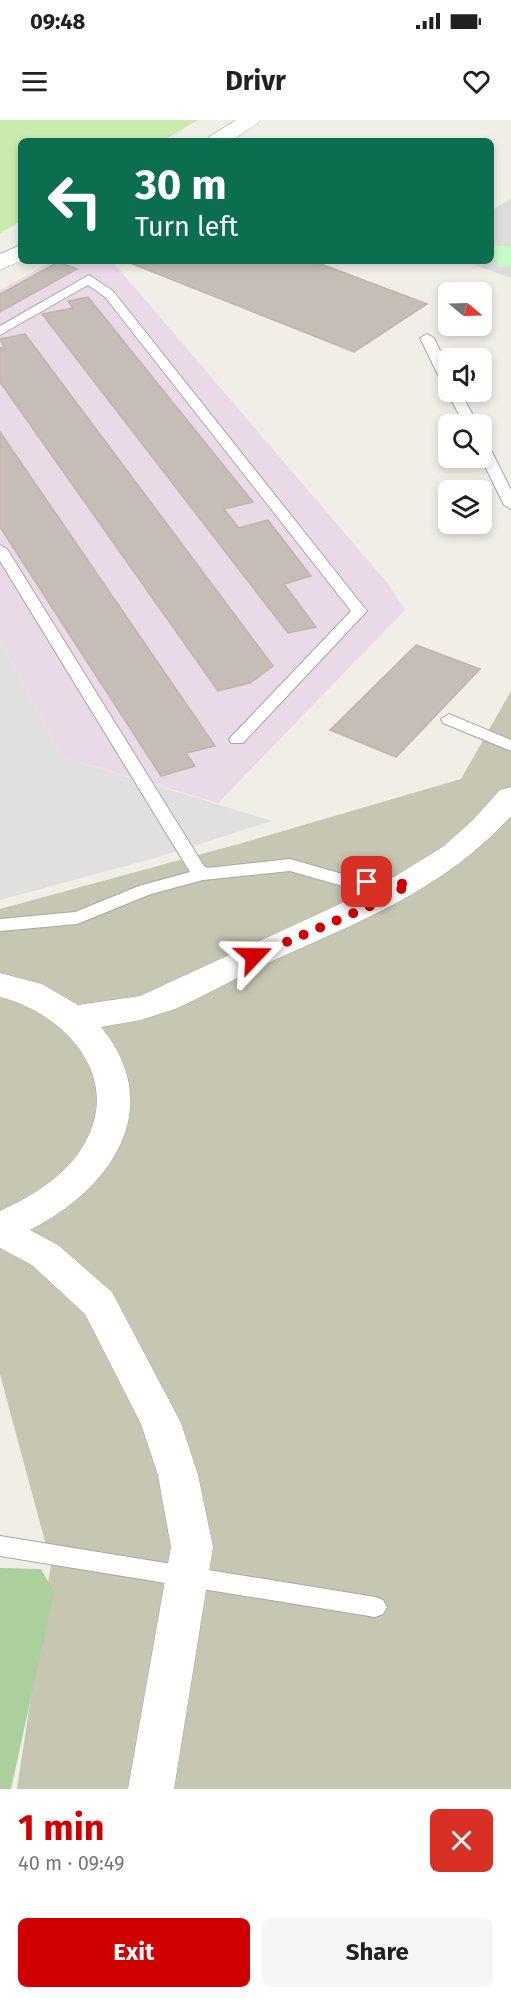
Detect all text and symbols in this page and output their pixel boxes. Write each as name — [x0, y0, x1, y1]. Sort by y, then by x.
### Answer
text: 09:48 — [30, 8, 85, 35]
icon: menu — [18, 65, 51, 98]
text: Drivr — [225, 65, 286, 97]
icon: heart — [460, 65, 493, 98]
text: 30 m — [135, 160, 227, 210]
icon: left — [36, 162, 114, 240]
text: Turn left — [135, 211, 238, 243]
north arrow — [438, 282, 492, 336]
map controls — [438, 282, 492, 534]
button: sound — [438, 348, 492, 402]
button: search — [438, 414, 492, 468]
button: layers — [438, 480, 492, 534]
pin — [341, 856, 392, 907]
icon: arrive — [350, 865, 383, 898]
position arrow — [222, 924, 286, 988]
text: 1 min — [18, 1806, 105, 1850]
button: close — [430, 1809, 493, 1872]
text: 40 m · 09:49 — [18, 1851, 125, 1875]
button: Exit — [18, 1918, 250, 1987]
button: Share — [262, 1918, 493, 1987]

